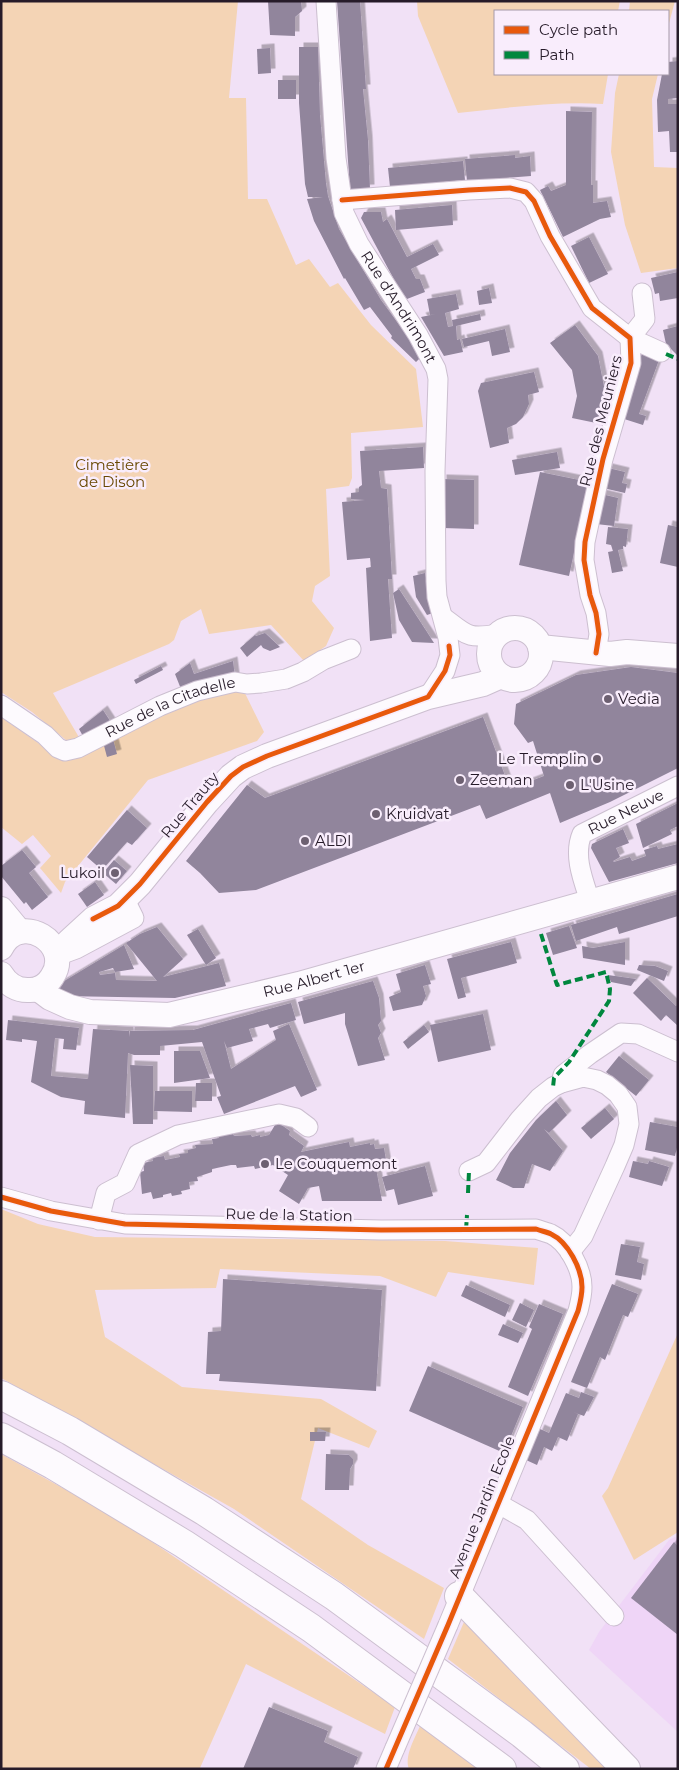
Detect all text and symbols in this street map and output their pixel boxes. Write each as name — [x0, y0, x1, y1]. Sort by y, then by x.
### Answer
legend — [494, 10, 669, 75]
text: Cycle path — [539, 20, 618, 39]
text: Path — [539, 45, 575, 64]
street label: Rue d'Andrimont — [357, 247, 441, 366]
street label: Rue des Meuniers — [575, 353, 626, 488]
park label: Cimetière de Dison — [75, 455, 149, 491]
street label: Rue de la Citadelle — [102, 672, 237, 742]
place label: Vedia — [618, 689, 660, 708]
marker: Vedia — [602, 693, 614, 705]
place label: Le Tremplin — [498, 749, 587, 768]
marker: Le Tremplin — [591, 753, 603, 765]
street label: Rue Trauty — [157, 767, 223, 842]
place label: Zeeman — [470, 770, 533, 789]
marker: Zeeman — [454, 774, 466, 786]
place label: L'Usine — [580, 775, 634, 794]
marker: L'Usine — [564, 779, 576, 791]
street label: Rue Neuve — [585, 785, 667, 839]
place label: Kruidvat — [386, 804, 450, 823]
marker: Kruidvat — [370, 808, 382, 820]
place label: ALDI — [315, 831, 352, 850]
marker: ALDI — [299, 835, 311, 847]
place label: Lukoil — [60, 863, 105, 882]
marker: Lukoil — [109, 867, 121, 879]
street label: Rue Albert 1er — [261, 956, 367, 1001]
place label: Le Couquemont — [275, 1154, 397, 1173]
marker: Le Couquemont — [259, 1158, 271, 1170]
street label: Rue de la Station — [225, 1204, 353, 1225]
street label: Avenue Jardin Ecole — [444, 1433, 519, 1581]

